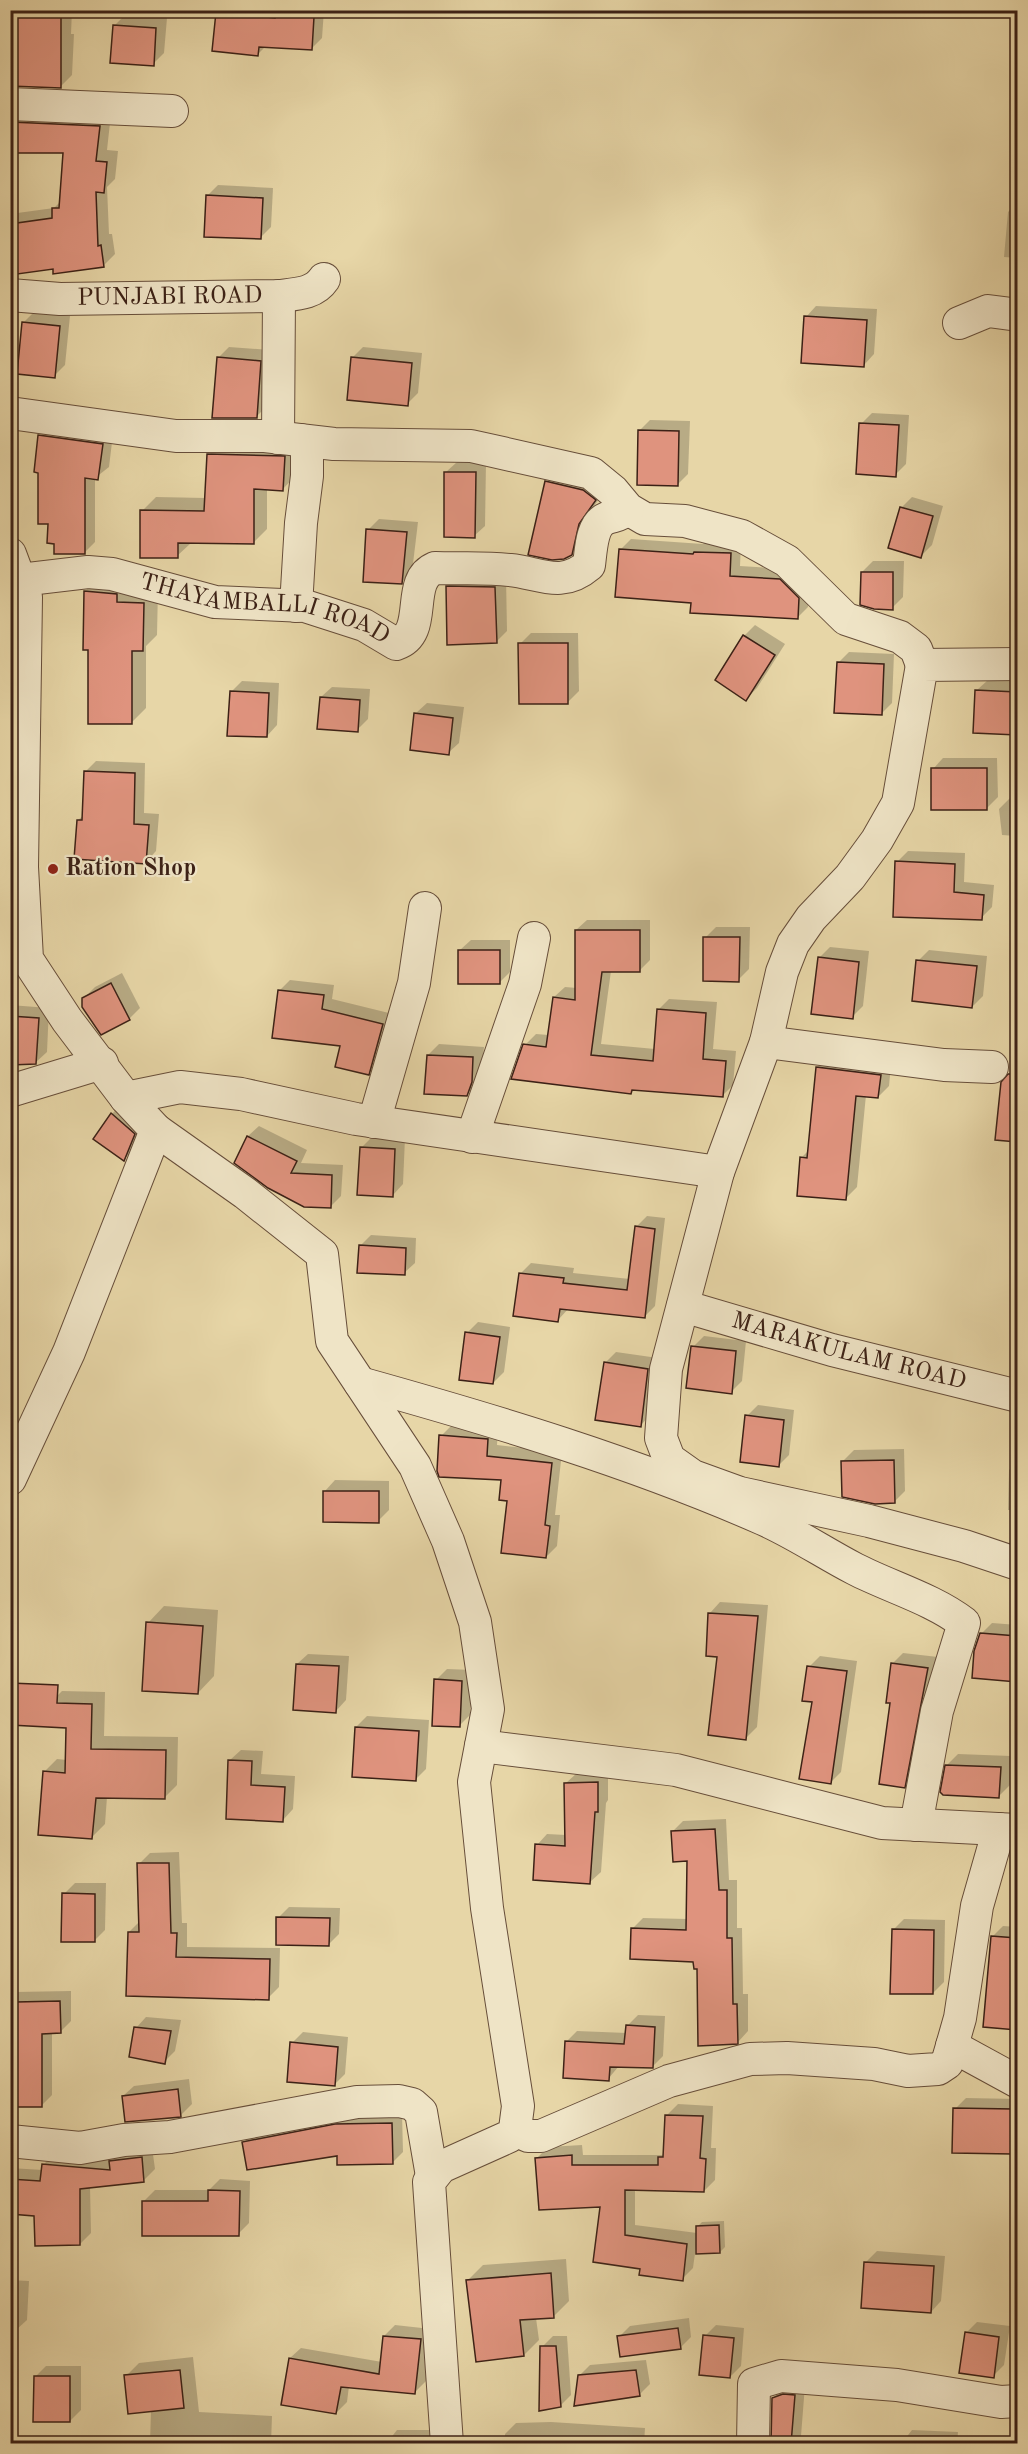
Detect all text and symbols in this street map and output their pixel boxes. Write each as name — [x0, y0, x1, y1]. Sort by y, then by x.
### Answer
street label: PUNJABI ROAD — [77, 284, 263, 311]
street label: THAYAMBALLI ROAD — [137, 570, 393, 649]
place label: Ration Shop — [65, 857, 196, 881]
marker: Ration Shop — [46, 862, 60, 876]
street label: MARAKULAM ROAD — [729, 1309, 968, 1395]

